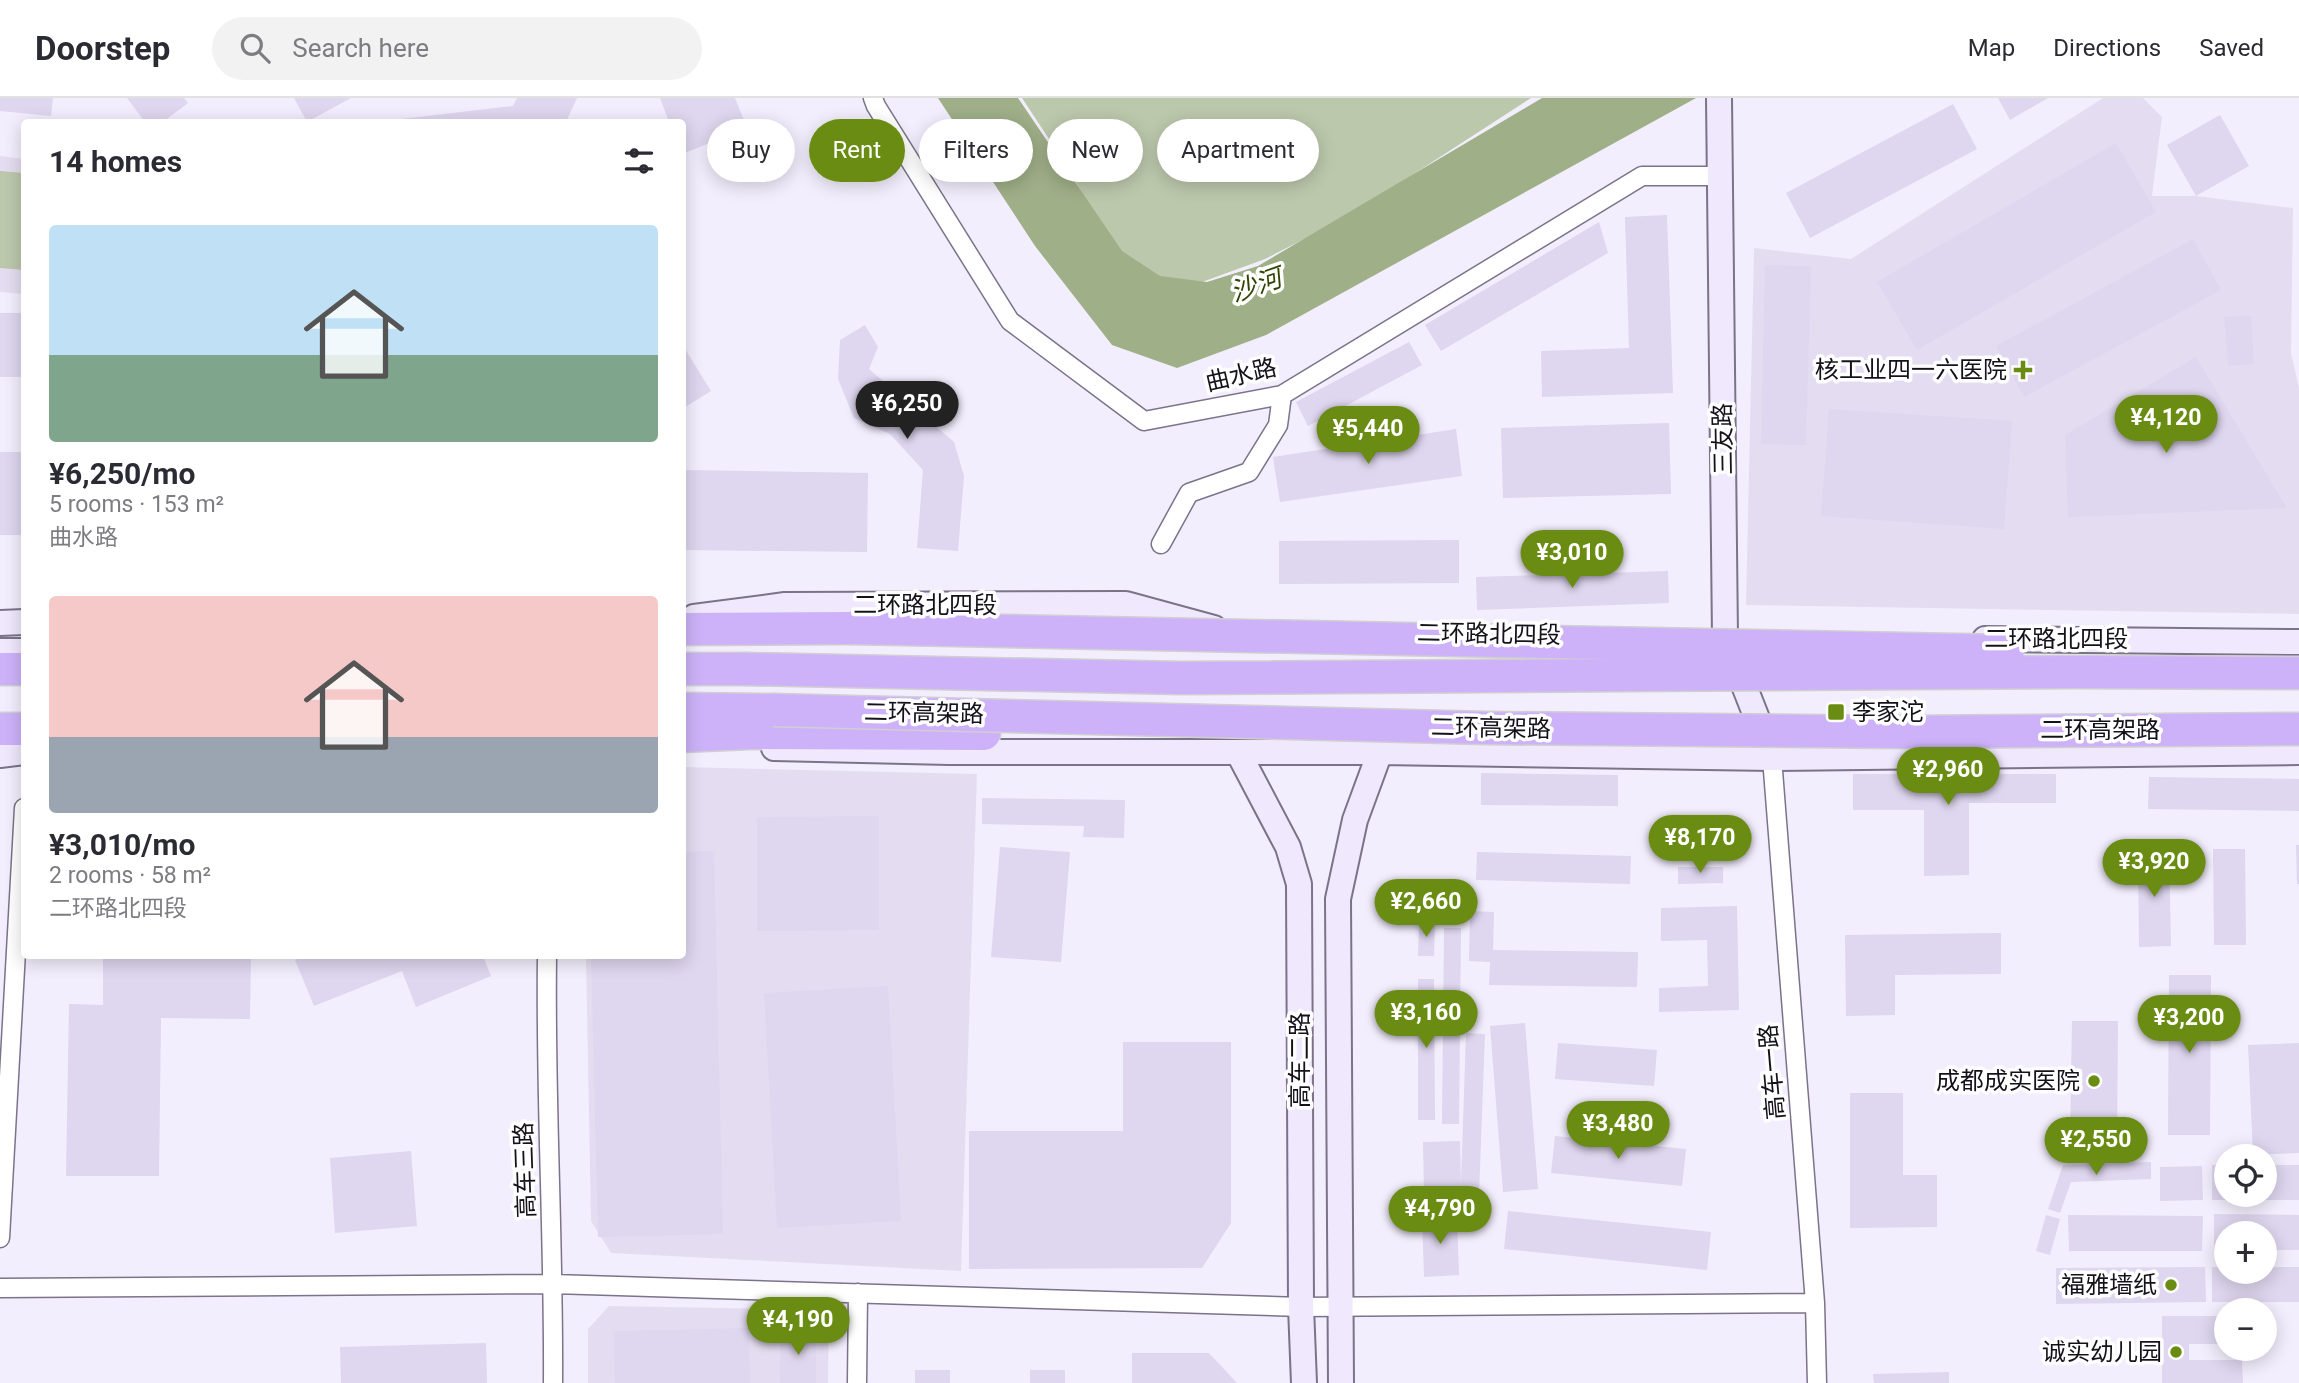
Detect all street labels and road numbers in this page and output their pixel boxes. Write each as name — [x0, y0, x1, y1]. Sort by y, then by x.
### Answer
street label: 曲水路 — [1203, 353, 1279, 397]
street label: 三友路 — [1708, 403, 1738, 475]
street label: 二环路北四段 — [853, 591, 997, 619]
street label: 二环路北四段 — [1417, 619, 1561, 649]
street label: 二环路北四段 — [1984, 625, 2128, 653]
street label: 二环高架路 — [864, 698, 984, 728]
street label: 二环高架路 — [1431, 713, 1551, 743]
street label: 二环高架路 — [2040, 716, 2160, 744]
street label: 高车二路 — [1286, 1012, 1314, 1108]
street label: 高车一路 — [1754, 1023, 1790, 1121]
street label: 高车三路 — [509, 1122, 541, 1218]

